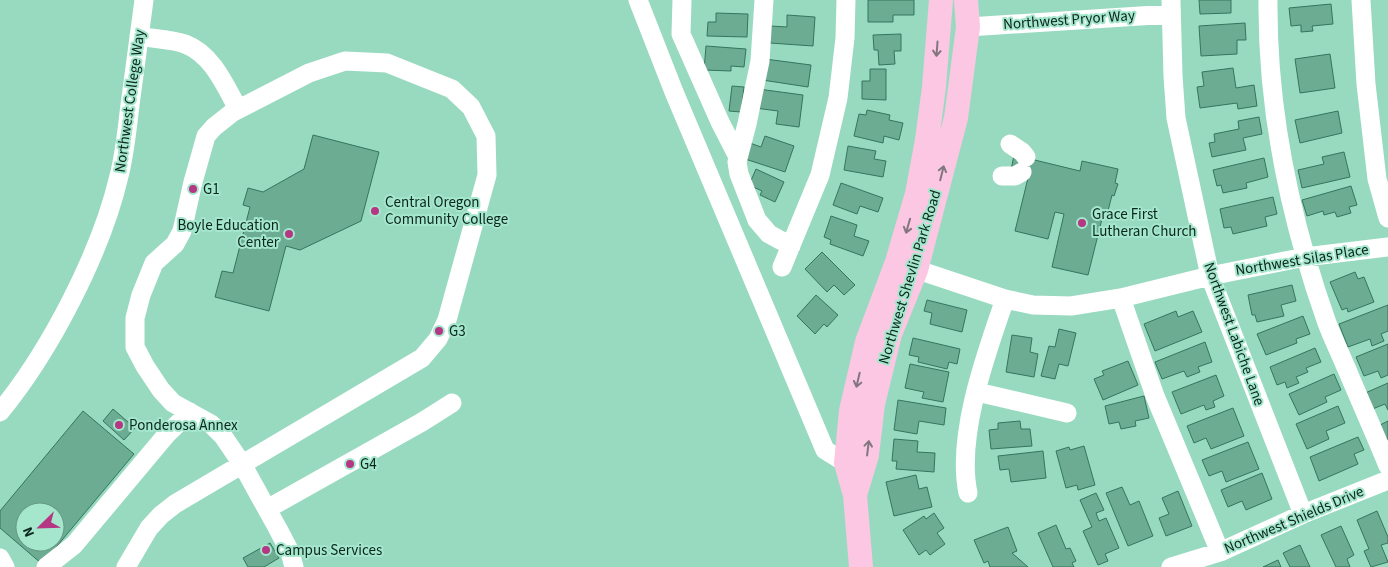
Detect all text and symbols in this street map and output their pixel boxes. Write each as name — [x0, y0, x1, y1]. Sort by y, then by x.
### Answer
street label: Northwest Pryor Way — [1002, 5, 1136, 35]
street label: Northwest College Way — [110, 28, 150, 174]
one-way arrow — [932, 40, 942, 56]
one-way arrow — [938, 166, 947, 182]
place label: G1 — [203, 179, 220, 200]
marker: G1 — [187, 183, 199, 195]
street label: Northwest Shevlin Park Road — [873, 187, 947, 367]
place label: Central Oregon Community College — [385, 192, 508, 230]
place label: Grace First Lutheran Church — [1092, 204, 1197, 242]
marker: Central Oregon Community College — [369, 205, 381, 217]
place label: Boyle Education Center — [177, 215, 280, 253]
one-way arrow — [902, 217, 912, 233]
marker: Grace First Lutheran Church — [1076, 217, 1088, 229]
marker: Boyle Education Center — [283, 228, 295, 240]
street label: Northwest Silas Place — [1234, 239, 1370, 281]
street label: Northwest Labiche Lane — [1198, 259, 1270, 409]
place label: G3 — [449, 321, 466, 342]
marker: G3 — [433, 325, 445, 337]
one-way arrow — [853, 372, 862, 388]
place label: Ponderosa Annex — [129, 415, 238, 436]
marker: Ponderosa Annex — [113, 419, 125, 431]
one-way arrow — [863, 440, 873, 456]
place label: G4 — [360, 454, 377, 475]
marker: G4 — [344, 458, 356, 470]
street label: Northwest Shields Drive — [1221, 481, 1367, 559]
north arrow — [15, 502, 65, 552]
text: N — [18, 523, 40, 540]
place label: Campus Services — [276, 540, 382, 561]
marker: Campus Services — [260, 544, 272, 556]

